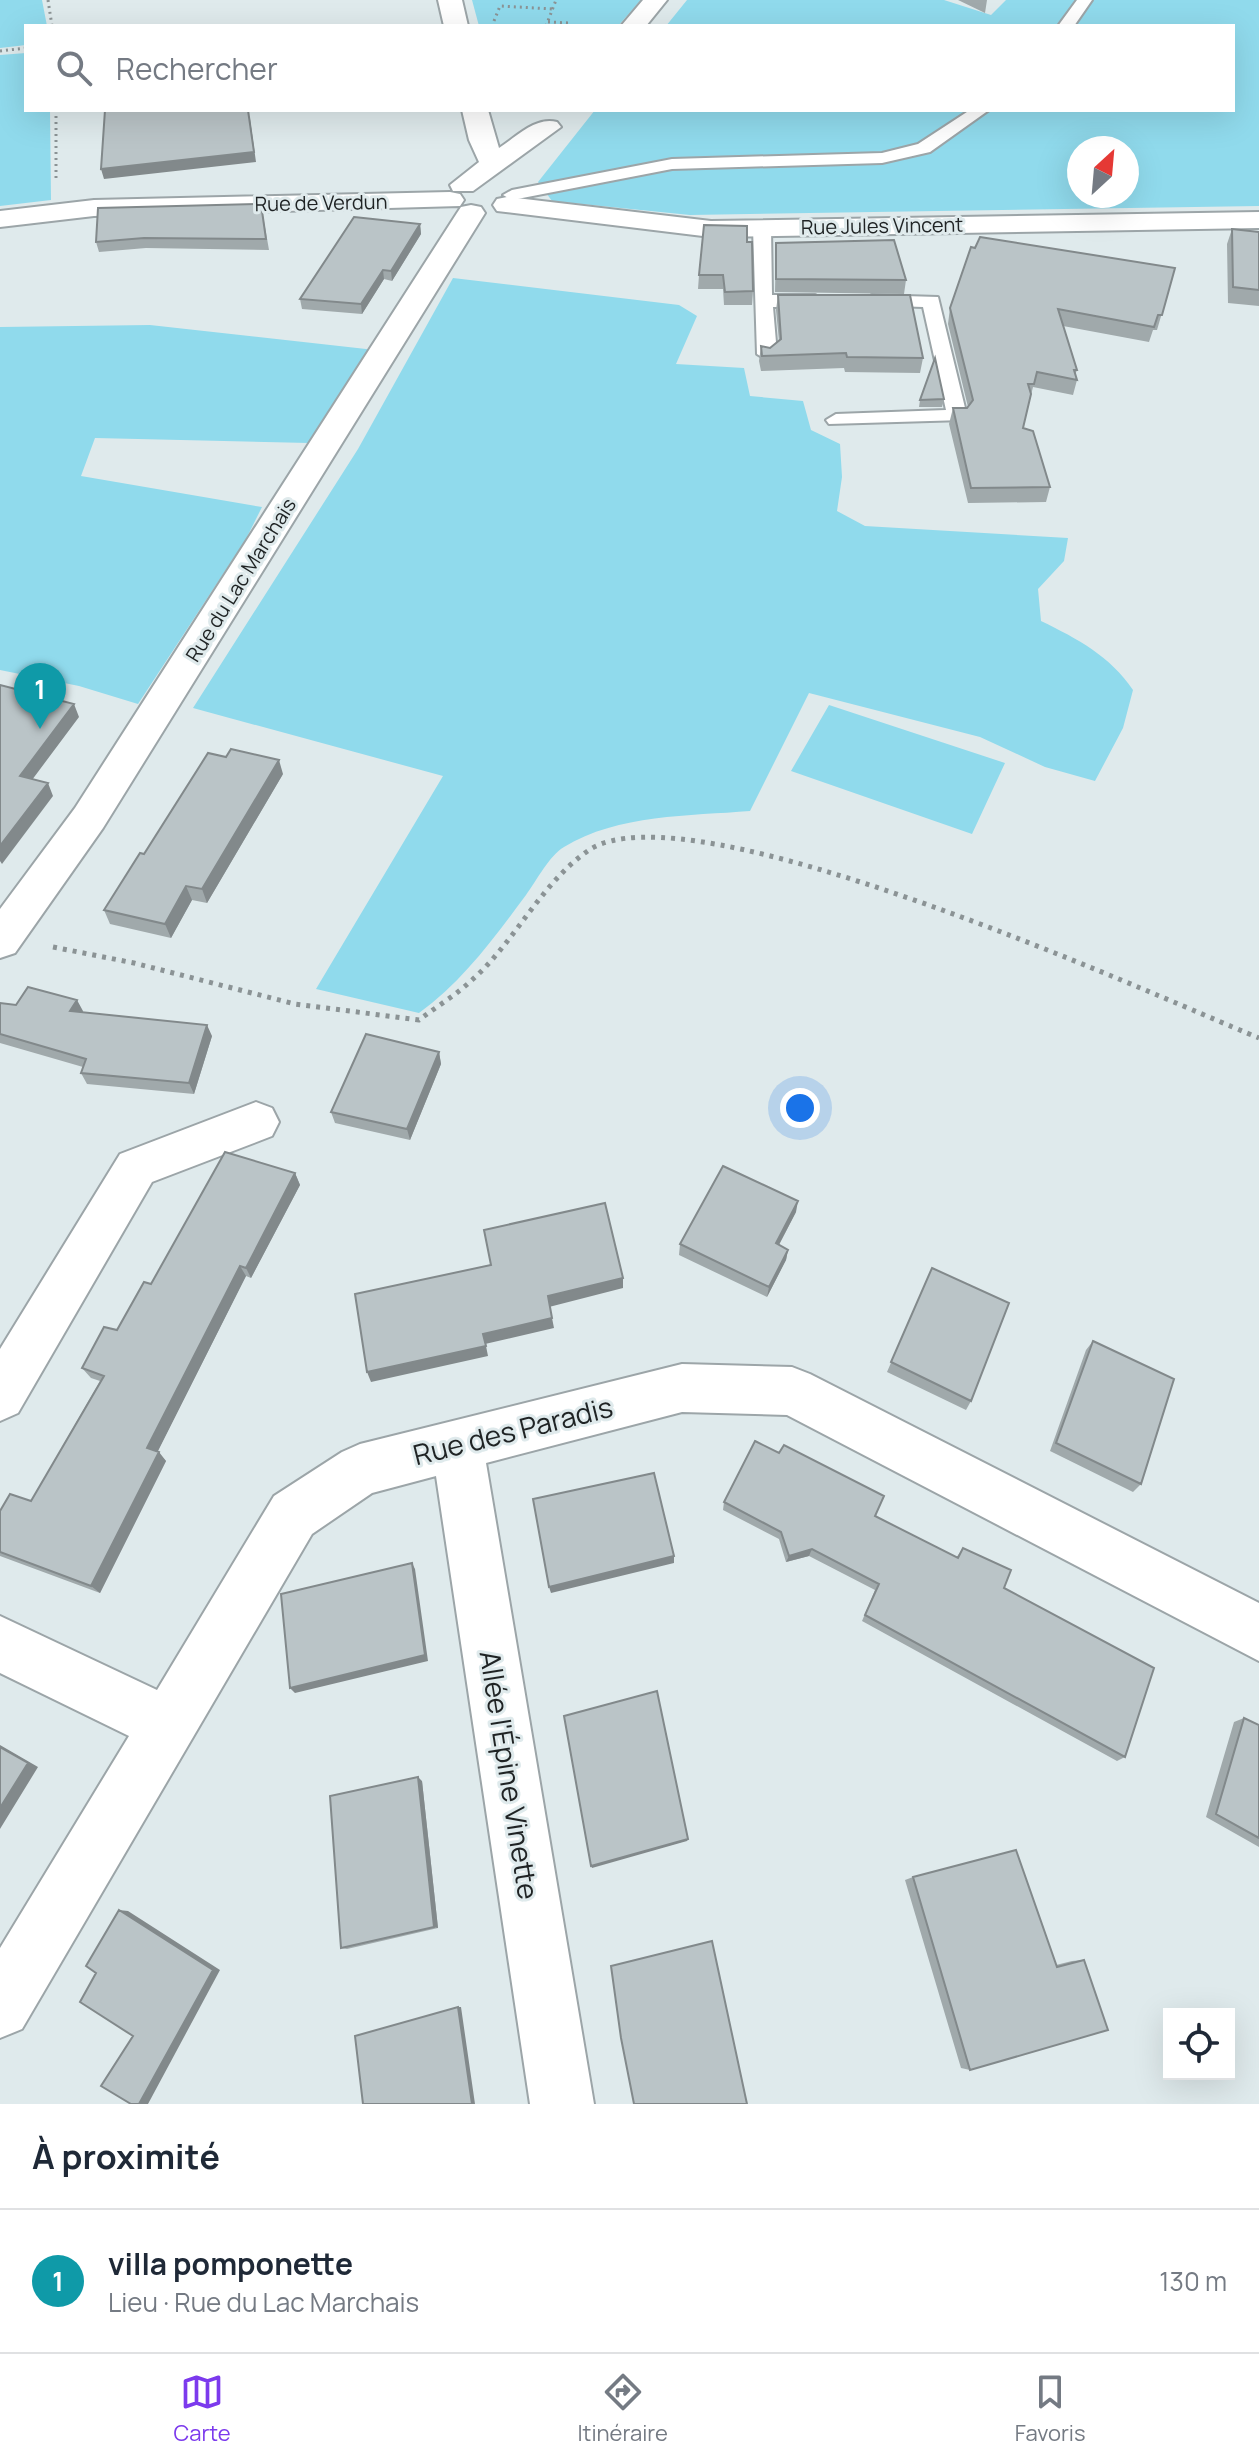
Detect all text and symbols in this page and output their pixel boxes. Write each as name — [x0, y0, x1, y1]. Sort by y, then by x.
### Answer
search box — [24, 24, 1235, 112]
icon: search — [52, 46, 96, 90]
text: Rechercher — [116, 48, 278, 89]
north arrow — [1067, 136, 1139, 208]
street label: Rue de Verdun — [254, 188, 388, 217]
street label: Rue Jules Vincent — [801, 211, 963, 240]
street label: Rue du Lac Marchais — [179, 493, 302, 667]
pin: 1 — [14, 663, 66, 729]
your location — [780, 1088, 820, 1128]
street label: Rue des Paradis — [409, 1387, 616, 1473]
street label: Allée l'Épine Vinette — [472, 1648, 548, 1902]
map controls — [1163, 2008, 1235, 2080]
button: locate — [1163, 2008, 1235, 2080]
text: À proximité — [32, 2133, 220, 2179]
text: villa pomponette — [108, 2243, 353, 2284]
text: 1 — [52, 2263, 64, 2299]
text: 130 m — [1159, 2263, 1227, 2299]
text: Lieu · Rue du Lac Marchais — [108, 2284, 419, 2320]
tab: Carte — [173, 2370, 231, 2448]
tab: Itinéraire — [577, 2370, 668, 2448]
tab: Favoris — [1015, 2370, 1086, 2448]

